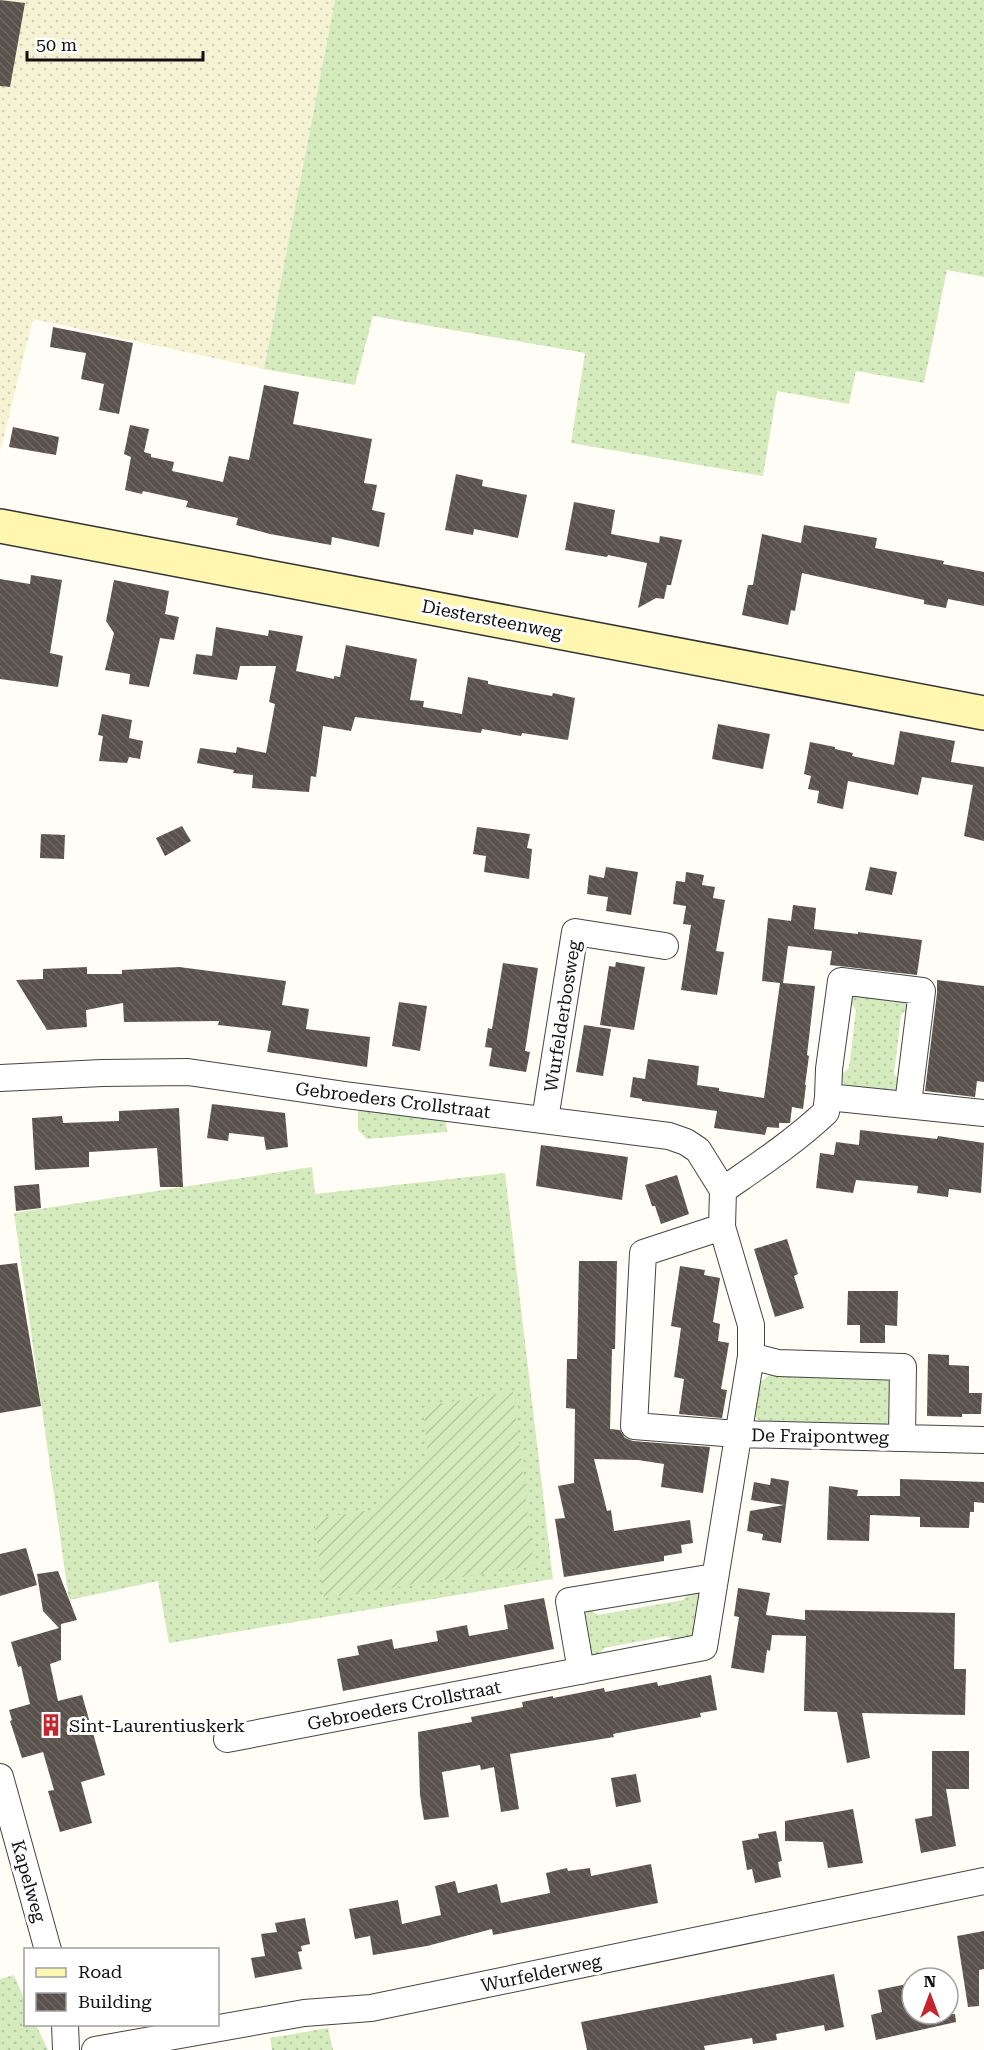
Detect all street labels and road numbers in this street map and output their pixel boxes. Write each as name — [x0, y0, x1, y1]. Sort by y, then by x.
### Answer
street label: Diestersteenweg — [420, 595, 565, 643]
street label: Wurfelderbosweg — [540, 938, 584, 1093]
street label: Gebroeders Crollstraat — [294, 1078, 492, 1122]
street label: De Fraipontweg — [751, 1424, 890, 1448]
street label: Gebroeders Crollstraat — [306, 1676, 503, 1734]
street label: Kapelweg — [7, 1838, 51, 1925]
street label: Wurfelderweg — [479, 1950, 604, 1996]

